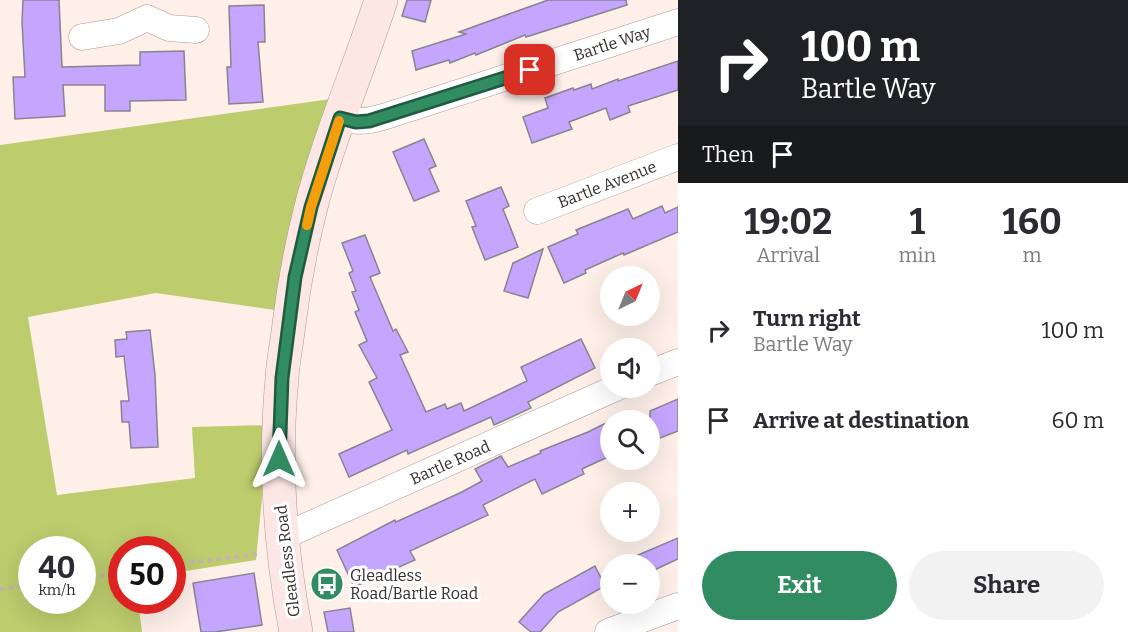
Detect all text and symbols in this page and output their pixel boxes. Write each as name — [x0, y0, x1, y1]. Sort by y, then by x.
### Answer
street label: Bartle Way — [571, 22, 654, 65]
text: 100 m — [801, 22, 920, 72]
icon: right — [702, 24, 780, 102]
pin — [504, 44, 555, 95]
icon: arrive — [513, 53, 546, 86]
text: Bartle Way — [801, 73, 936, 105]
icon: arrive — [766, 138, 799, 171]
text: Then — [702, 141, 754, 168]
street label: Bartle Avenue — [555, 157, 659, 212]
text: 19:02 — [744, 200, 832, 244]
text: 1 — [910, 200, 925, 244]
text: 160 — [1002, 200, 1062, 244]
text: Arrival — [757, 243, 820, 267]
text: min — [898, 243, 936, 267]
text: m — [1023, 243, 1042, 267]
north arrow — [600, 266, 660, 326]
map controls — [600, 266, 660, 614]
text: Turn right — [753, 305, 861, 332]
icon: right — [702, 314, 735, 347]
text: 100 m — [1041, 317, 1104, 344]
text: Bartle Way — [753, 332, 853, 356]
button: sound — [600, 338, 660, 398]
icon: arrive — [702, 404, 735, 437]
text: Arrive at destination — [753, 407, 969, 434]
text: 60 m — [1052, 407, 1104, 434]
button: search — [600, 410, 660, 470]
position arrow — [247, 427, 311, 491]
street label: Bartle Road — [407, 436, 494, 489]
button: + — [600, 482, 660, 542]
street label: Gleadless Road — [271, 503, 304, 618]
speed limit sign: 50 — [108, 536, 186, 614]
text: 40 — [38, 550, 76, 586]
button: Exit — [702, 551, 897, 620]
button: Share — [909, 551, 1104, 620]
button: − — [600, 554, 660, 614]
bus stop icon: Gleadless Road/Bartle Road — [309, 566, 345, 602]
place label: Gleadless Road/Bartle Road — [350, 566, 479, 603]
text: km/h — [38, 581, 76, 599]

